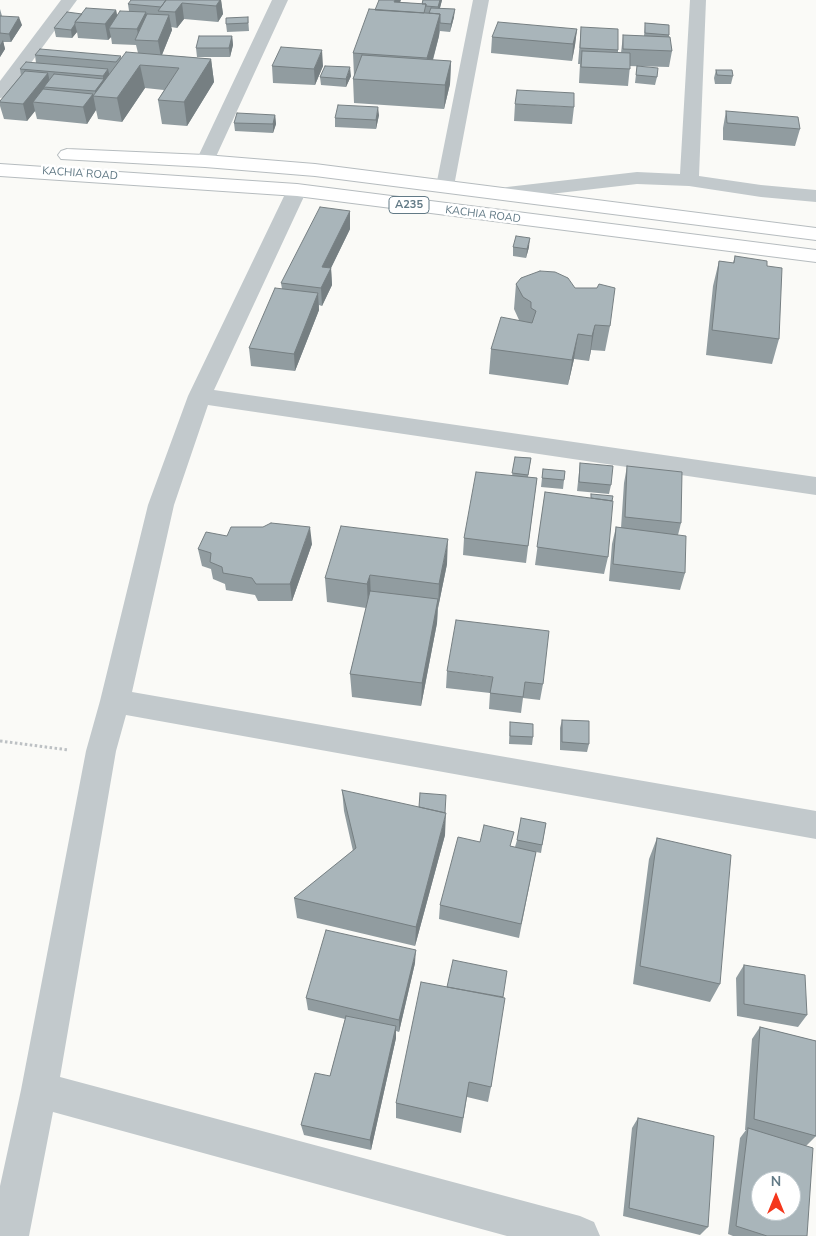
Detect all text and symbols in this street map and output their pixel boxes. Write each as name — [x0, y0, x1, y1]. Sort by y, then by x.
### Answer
street label: KACHIA ROAD — [42, 165, 118, 183]
road number: A235 — [389, 196, 429, 214]
street label: KACHIA ROAD — [445, 204, 521, 226]
north arrow — [751, 1171, 801, 1221]
text: N — [771, 1172, 781, 1191]

